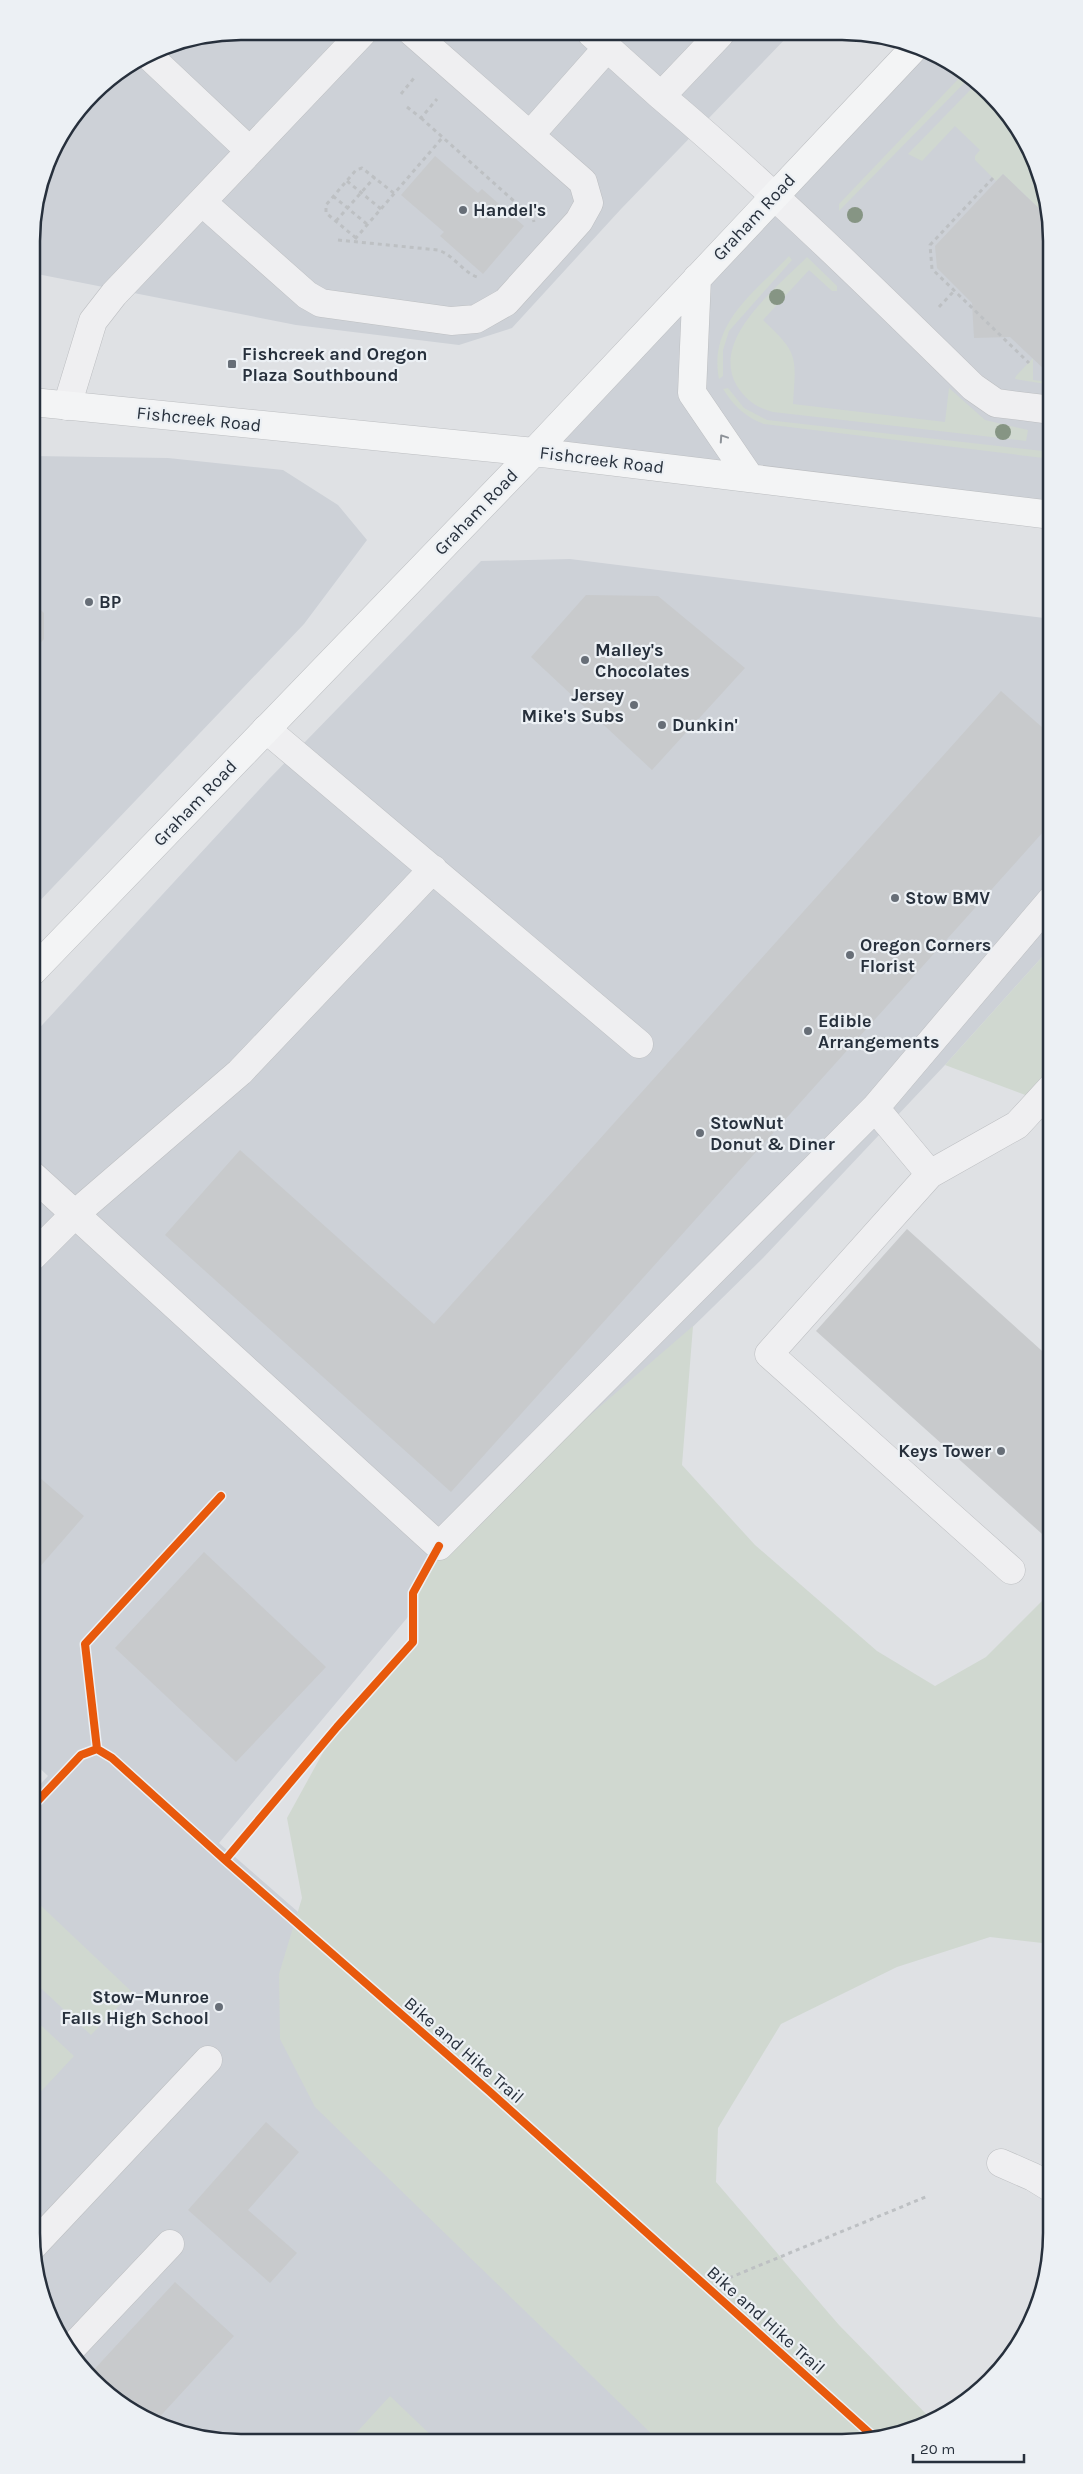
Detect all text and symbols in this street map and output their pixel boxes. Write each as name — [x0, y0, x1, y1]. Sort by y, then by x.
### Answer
street label: Graham Road — [708, 169, 800, 265]
place label: Handel's — [473, 199, 546, 221]
marker: Handel's — [457, 204, 469, 216]
place label: Fishcreek and Oregon Plaza Southbound — [242, 343, 427, 386]
marker: Fishcreek and Oregon Plaza Southbound — [226, 358, 238, 370]
street label: Fishcreek Road — [136, 402, 262, 436]
one-way arrow — [720, 434, 729, 444]
street label: Fishcreek Road — [538, 441, 666, 479]
street label: Graham Road — [429, 464, 523, 560]
place label: BP — [99, 591, 121, 613]
marker: BP — [83, 596, 95, 608]
place label: Malley's Chocolates — [595, 639, 690, 682]
marker: Malley's Chocolates — [579, 654, 591, 666]
place label: Jersey Mike's Subs — [522, 684, 624, 727]
marker: Jersey Mike's Subs — [628, 699, 640, 711]
place label: Dunkin' — [672, 714, 738, 736]
marker: Dunkin' — [656, 719, 668, 731]
street label: Graham Road — [148, 755, 242, 851]
place label: Stow BMV — [905, 887, 990, 909]
marker: Stow BMV — [889, 892, 901, 904]
place label: Oregon Corners Florist — [860, 934, 991, 977]
marker: Oregon Corners Florist — [844, 949, 856, 961]
place label: Edible Arrangements — [818, 1010, 940, 1053]
marker: Edible Arrangements — [802, 1025, 814, 1037]
place label: StowNut Donut & Diner — [710, 1112, 835, 1155]
marker: StowNut Donut & Diner — [694, 1127, 706, 1139]
place label: Keys Tower — [898, 1440, 991, 1462]
marker: Keys Tower — [995, 1445, 1007, 1457]
place label: Stow–Munroe Falls High School — [61, 1986, 209, 2029]
street label: Bike and Hike Trail — [400, 1992, 528, 2108]
marker: Stow–Munroe Falls High School — [213, 2001, 225, 2013]
street label: Bike and Hike Trail — [702, 2261, 830, 2379]
scale bar — [913, 2432, 1024, 2464]
text: 20 m — [920, 2440, 955, 2458]

